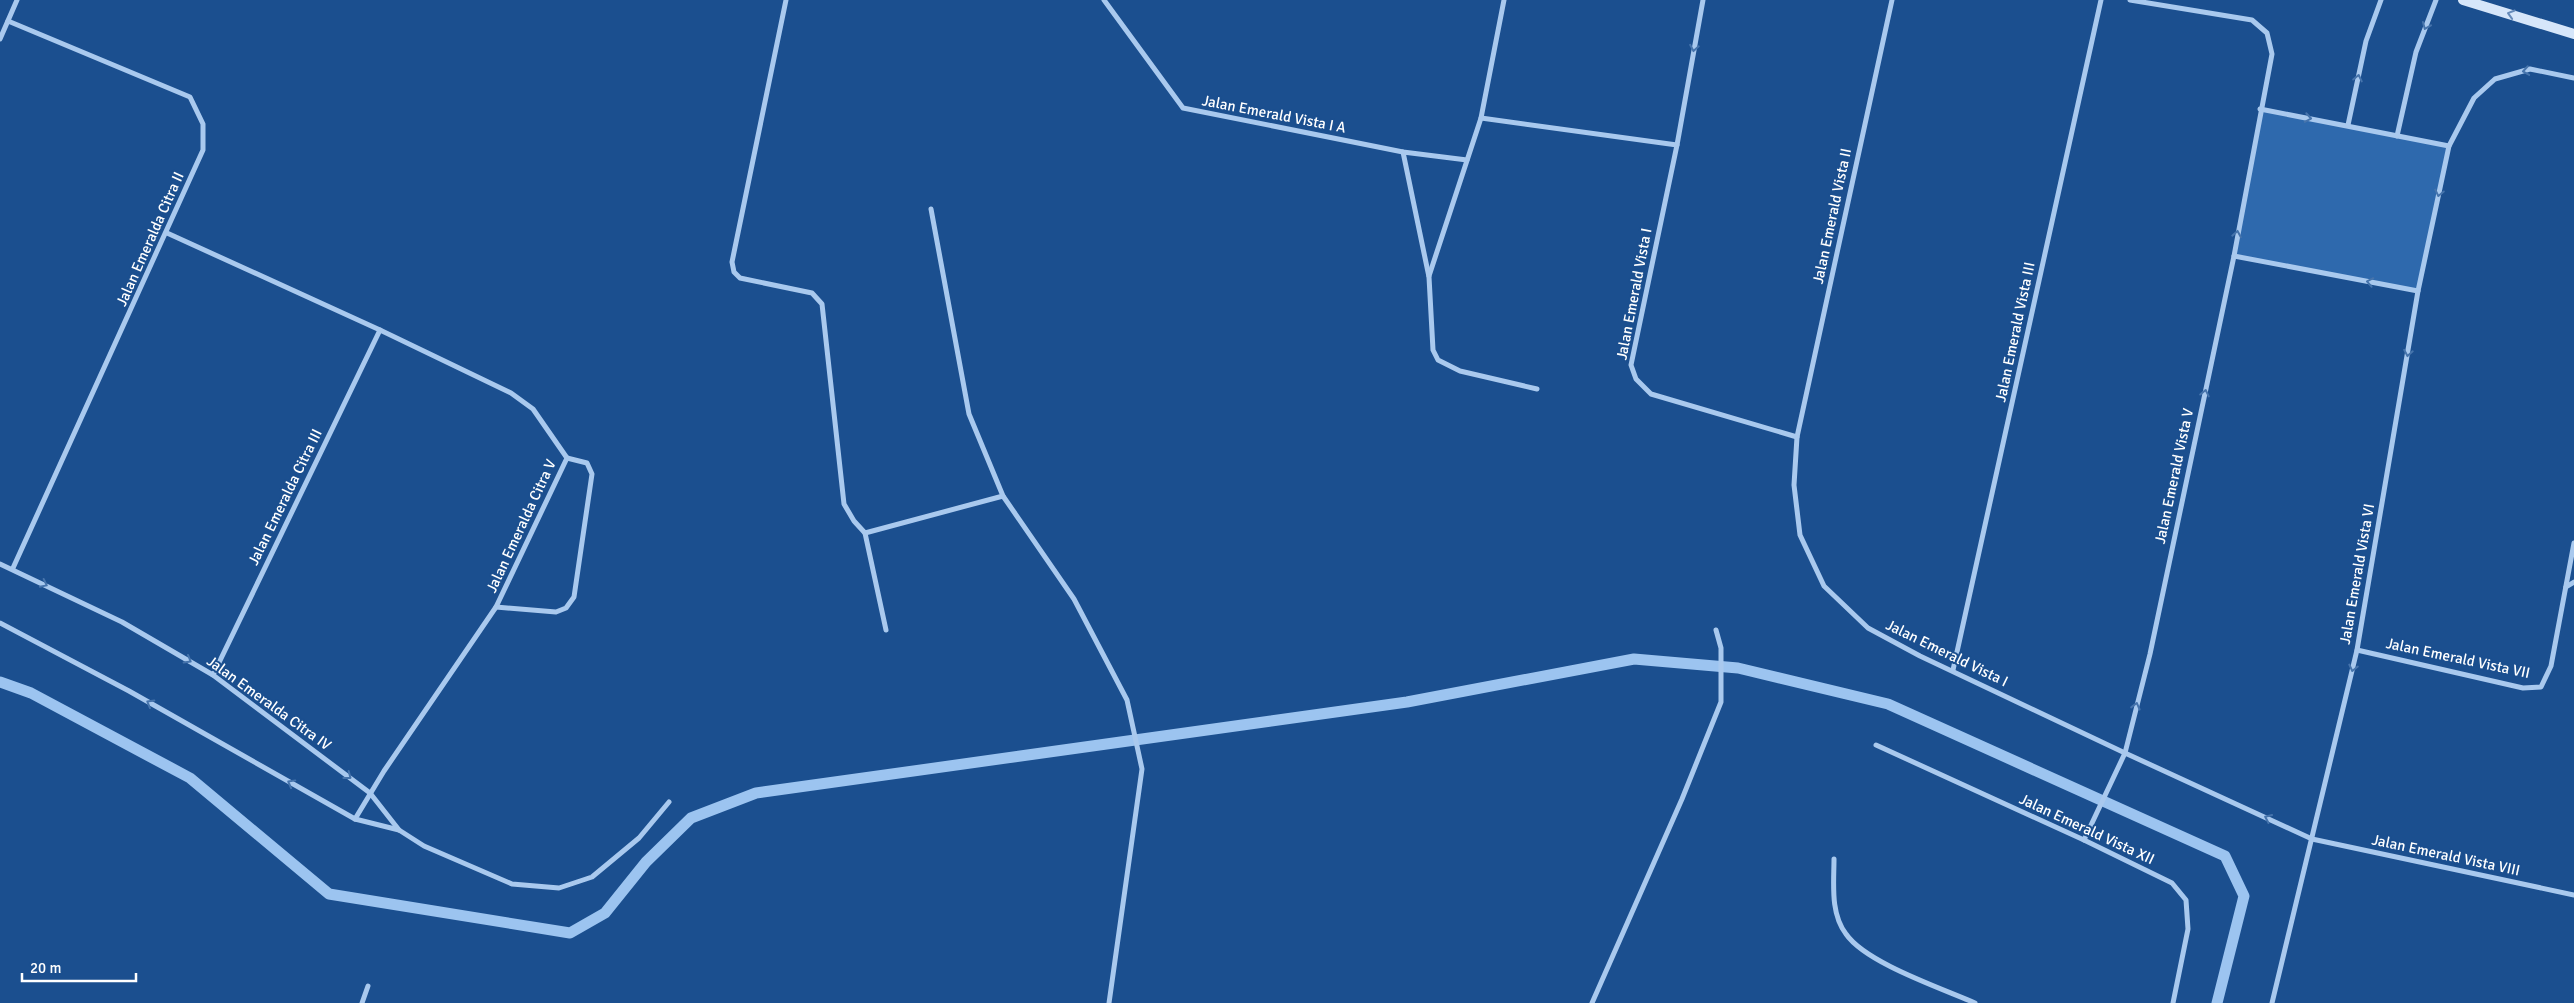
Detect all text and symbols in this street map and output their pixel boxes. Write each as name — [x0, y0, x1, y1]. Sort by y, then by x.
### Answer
one-way arrow — [2507, 10, 2515, 20]
one-way arrow — [2422, 21, 2432, 30]
one-way arrow — [1690, 44, 1700, 52]
one-way arrow — [2522, 66, 2531, 76]
one-way arrow — [2353, 73, 2363, 82]
street label: Jalan Emerald Vista I A — [1200, 91, 1348, 137]
one-way arrow — [2303, 112, 2312, 122]
street label: Jalan Emerald Vista II — [1809, 147, 1855, 285]
street label: Jalan Emeralda Citra II — [112, 169, 188, 309]
one-way arrow — [2434, 189, 2445, 198]
street label: Jalan Emerald Vista I — [1612, 227, 1656, 361]
one-way arrow — [2232, 230, 2242, 239]
street label: Jalan Emerald Vista III — [1991, 260, 2039, 404]
one-way arrow — [2366, 277, 2375, 288]
one-way arrow — [2403, 348, 2413, 357]
one-way arrow — [2199, 389, 2209, 398]
street label: Jalan Emerald Vista V — [2151, 406, 2197, 545]
street label: Jalan Emeralda Citra III — [244, 426, 326, 568]
street label: Jalan Emeralda Citra V — [482, 456, 560, 595]
street label: Jalan Emerald Vista VI — [2336, 502, 2378, 646]
one-way arrow — [39, 578, 48, 588]
street label: Jalan Emerald Vista I — [1883, 616, 2011, 690]
street label: Jalan Emerald Vista VII — [2384, 634, 2532, 682]
street label: Jalan Emeralda Citra IV — [203, 652, 335, 754]
one-way arrow — [183, 654, 192, 664]
one-way arrow — [2348, 663, 2359, 672]
one-way arrow — [147, 699, 156, 709]
one-way arrow — [2131, 702, 2141, 711]
one-way arrow — [342, 770, 352, 779]
one-way arrow — [288, 780, 297, 790]
street label: Jalan Emerald Vista XII — [2017, 790, 2157, 868]
one-way arrow — [2264, 814, 2273, 825]
street label: Jalan Emerald Vista VIII — [2370, 830, 2522, 880]
scale bar — [22, 950, 136, 982]
text: 20 m — [30, 959, 61, 977]

